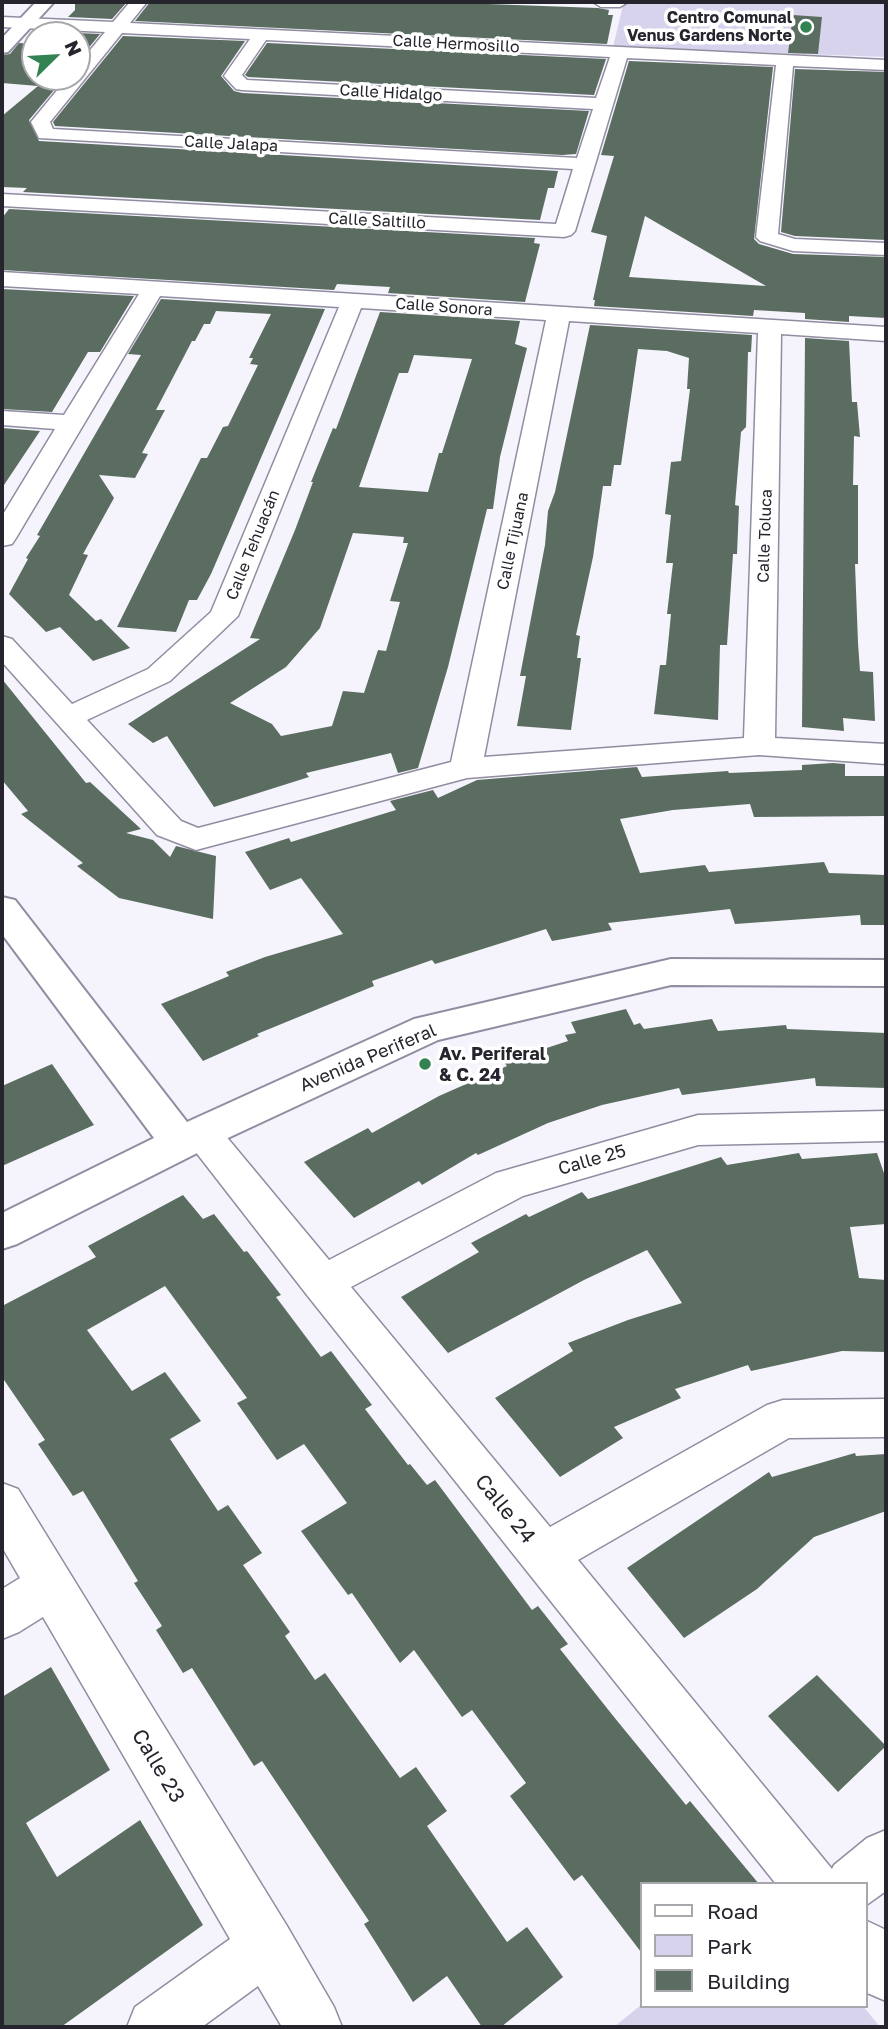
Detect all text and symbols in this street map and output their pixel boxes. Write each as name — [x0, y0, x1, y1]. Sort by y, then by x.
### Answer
place label: Centro Comunal Venus Gardens Norte — [627, 8, 792, 46]
marker: Centro Comunal Venus Gardens Norte — [798, 19, 814, 35]
north arrow — [21, 21, 91, 91]
street label: Calle Hermosillo — [392, 31, 520, 57]
text: N — [60, 37, 87, 59]
street label: Calle Hidalgo — [339, 81, 443, 105]
street label: Calle Jalapa — [183, 132, 279, 156]
street label: Calle Saltillo — [328, 209, 426, 233]
street label: Calle Sonora — [395, 294, 493, 320]
street label: Calle Tehuacán — [222, 487, 284, 603]
street label: Calle Toluca — [754, 489, 776, 583]
street label: Calle Tijuana — [493, 490, 533, 592]
street label: Avenida Periferal — [296, 1019, 440, 1097]
place label: Av. Periferal & C. 24 — [439, 1043, 546, 1086]
marker: Av. Periferal & C. 24 — [417, 1056, 433, 1072]
street label: Calle 25 — [556, 1140, 628, 1180]
street label: Calle 24 — [469, 1469, 541, 1549]
street label: Calle 23 — [126, 1725, 190, 1807]
legend — [640, 1882, 867, 2008]
text: Road — [707, 1898, 758, 1924]
text: Park — [707, 1933, 752, 1959]
text: Building — [707, 1968, 790, 1994]

